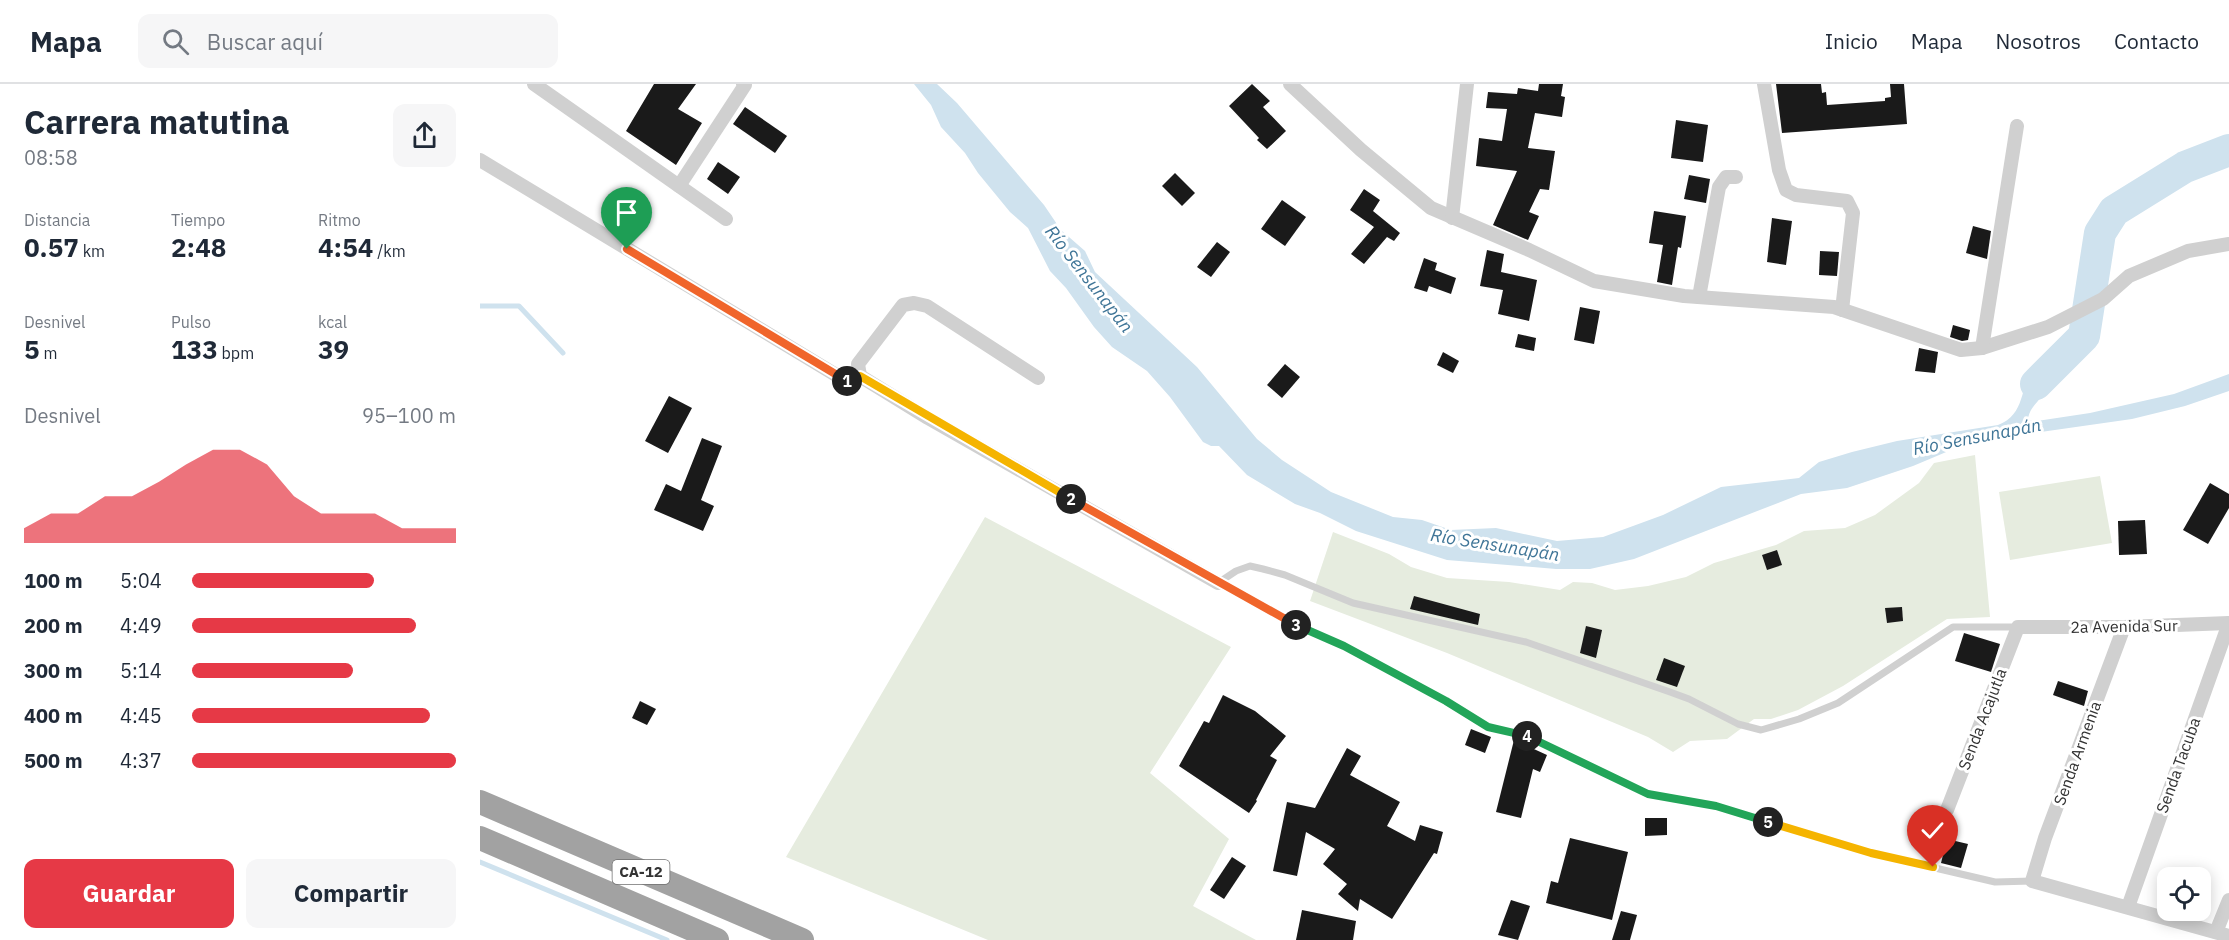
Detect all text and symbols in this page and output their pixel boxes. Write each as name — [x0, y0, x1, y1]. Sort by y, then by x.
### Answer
search box — [138, 14, 558, 68]
text: Mapa — [30, 23, 102, 60]
icon: search — [159, 25, 192, 58]
text: Buscar aquí — [207, 27, 323, 56]
text: Inicio — [1825, 27, 1878, 55]
text: Mapa — [1911, 27, 1963, 55]
text: Nosotros — [1996, 27, 2081, 55]
text: Contacto — [2114, 27, 2199, 55]
text: Carrera matutina — [24, 100, 290, 143]
button: share — [393, 104, 456, 167]
text: 08:58 — [24, 144, 78, 171]
pin — [601, 187, 652, 249]
icon: arrive — [610, 196, 643, 229]
text: Distancia — [24, 210, 90, 230]
text: Tiempo — [171, 210, 225, 230]
text: Ritmo — [318, 210, 361, 230]
water label: Río Sensunapán — [1040, 220, 1139, 337]
text: 0.57 — [24, 230, 79, 264]
text: 2:48 — [171, 230, 226, 264]
text: 4:54 — [318, 230, 373, 264]
text: km — [79, 241, 105, 261]
text: /km — [373, 241, 406, 261]
text: Desnivel — [24, 312, 85, 332]
text: Pulso — [171, 312, 211, 332]
text: kcal — [318, 312, 347, 332]
text: 5 — [24, 332, 40, 366]
text: 133 — [171, 332, 218, 366]
text: 39 — [318, 332, 349, 366]
text: m — [40, 343, 57, 363]
text: bpm — [218, 343, 254, 363]
pin: 1 — [832, 366, 862, 396]
text: 1 — [842, 371, 852, 391]
text: Desnivel — [24, 402, 101, 429]
text: 95–100 m — [362, 402, 456, 429]
water label: Río Sensunapán — [1911, 413, 2043, 460]
pin: 2 — [1056, 484, 1086, 514]
text: 2 — [1066, 489, 1076, 509]
water label: Río Sensunapán — [1429, 523, 1561, 566]
text: 100 m — [24, 567, 83, 594]
text: 5:04 — [120, 567, 162, 594]
pin: 3 — [1281, 610, 1311, 640]
text: 200 m — [24, 612, 83, 639]
text: 4:49 — [120, 612, 162, 639]
text: 3 — [1291, 615, 1301, 635]
street label: 2a Avenida Sur — [2070, 615, 2178, 637]
text: 300 m — [24, 657, 83, 684]
text: 5:14 — [120, 657, 162, 684]
street label: Senda Acajutla — [1953, 665, 2011, 773]
street label: Senda Armenia — [2049, 698, 2105, 808]
text: 400 m — [24, 702, 83, 729]
text: 4:45 — [120, 702, 162, 729]
street label: Senda Tacuba — [2151, 714, 2205, 816]
pin: 4 — [1512, 721, 1542, 751]
text: 4 — [1522, 726, 1532, 746]
text: 500 m — [24, 747, 83, 774]
text: 4:37 — [120, 747, 162, 774]
pin — [1907, 805, 1958, 867]
pin: 5 — [1753, 807, 1783, 837]
text: 5 — [1763, 812, 1773, 832]
icon: check — [1916, 814, 1949, 847]
button: Guardar — [24, 859, 234, 928]
button: Compartir — [246, 859, 456, 928]
road number: CA-12 — [612, 860, 670, 884]
map controls — [2157, 867, 2211, 921]
button: locate — [2157, 867, 2211, 921]

